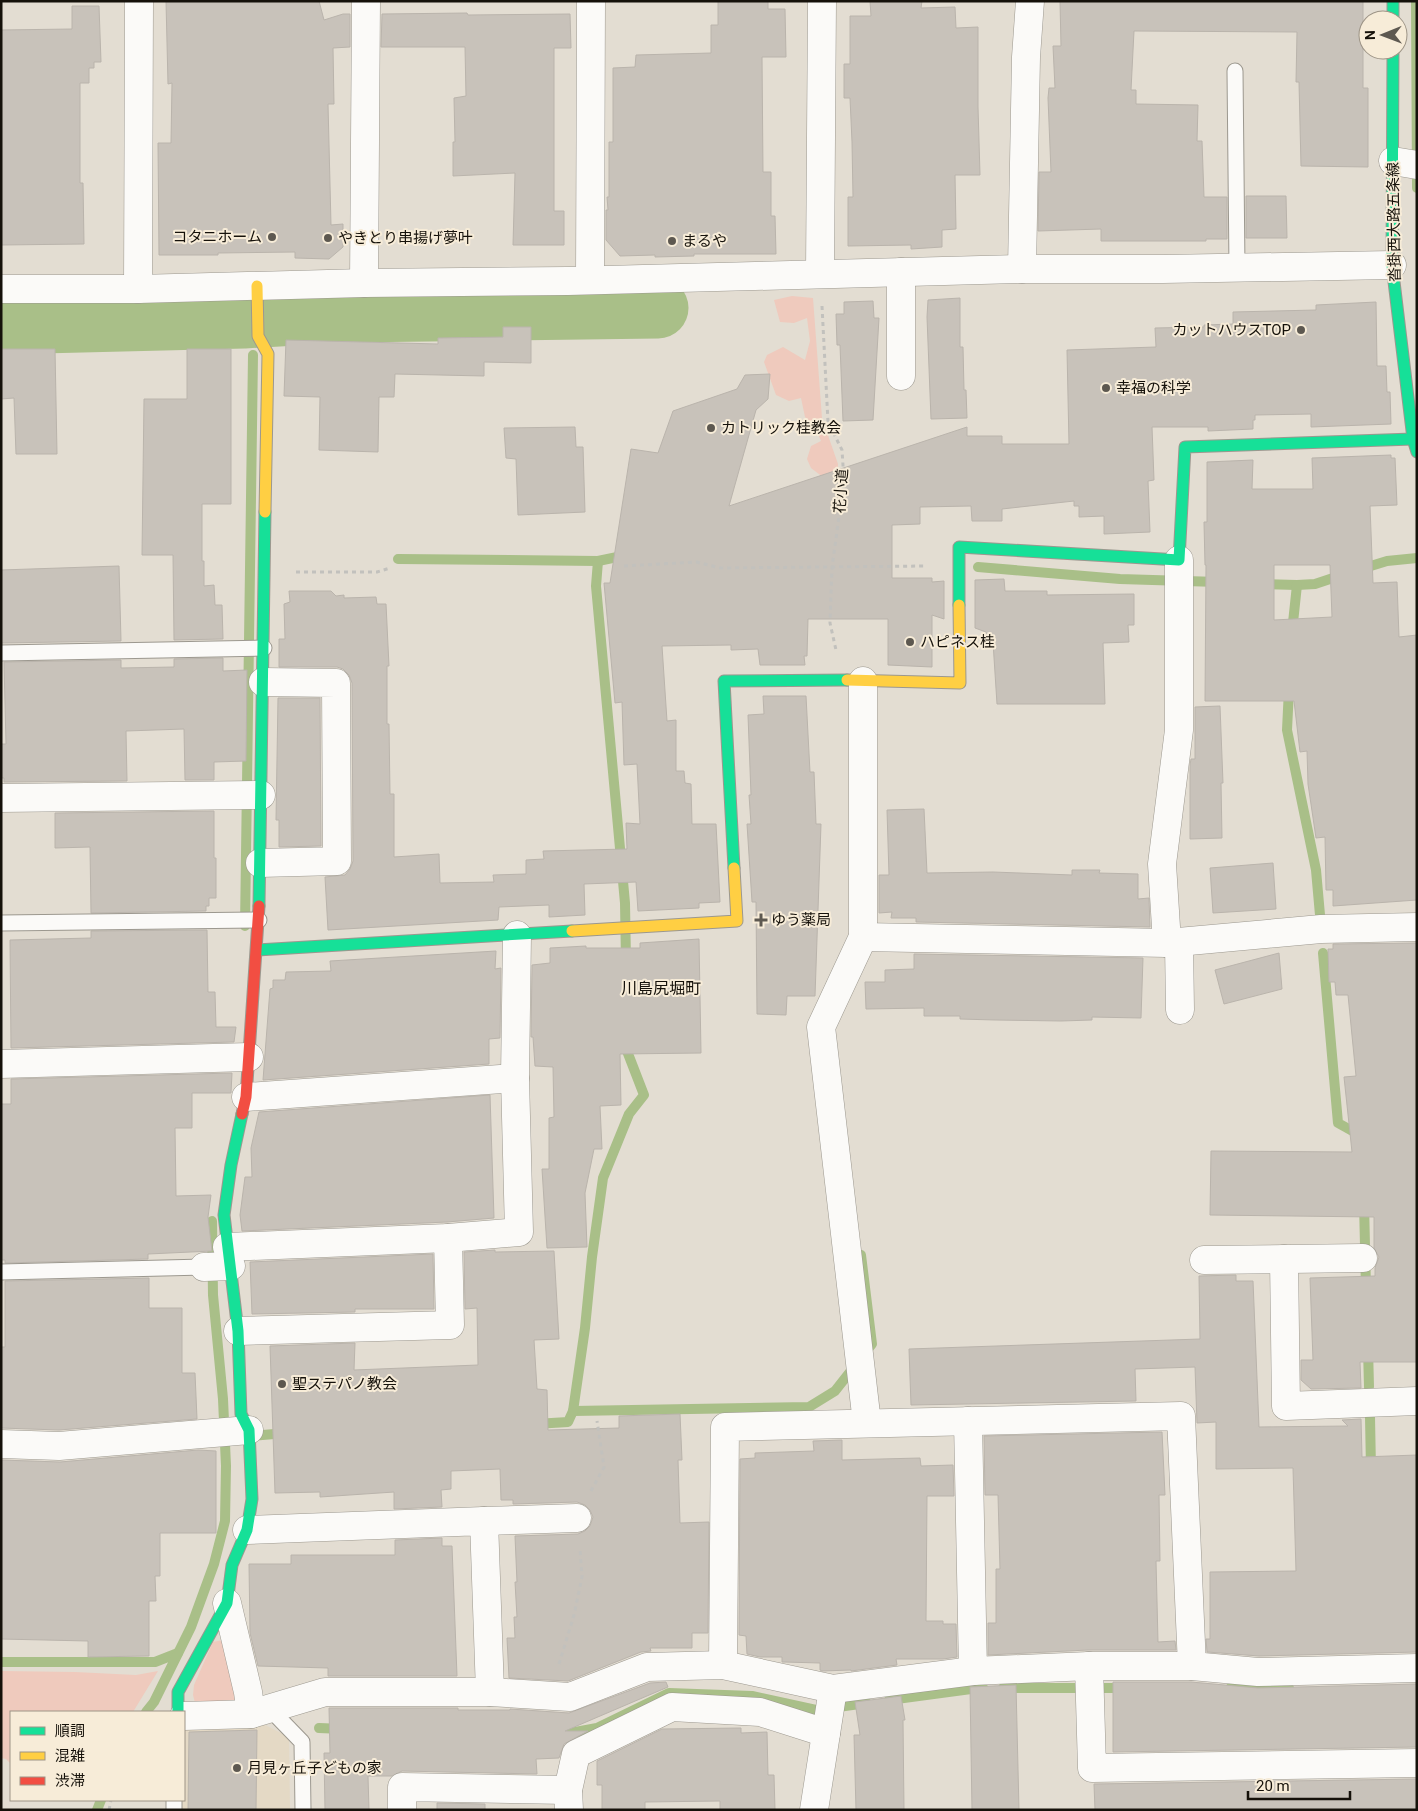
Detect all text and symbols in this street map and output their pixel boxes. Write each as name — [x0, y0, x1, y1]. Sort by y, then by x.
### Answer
north arrow — [1358, 10, 1408, 60]
text: N — [1362, 30, 1378, 40]
street label: 沓掛西大路五条線 — [1384, 162, 1404, 282]
place label: コタニホーム — [172, 228, 262, 246]
place label: やきとり串揚げ夢叶 — [338, 229, 473, 247]
marker: コタニホーム — [266, 231, 278, 243]
marker: やきとり串揚げ夢叶 — [322, 232, 334, 244]
place label: まるや — [682, 232, 727, 250]
marker: まるや — [666, 235, 678, 247]
place label: カットハウスTOP — [1172, 321, 1291, 339]
marker: カットハウスTOP — [1295, 324, 1307, 336]
place label: 幸福の科学 — [1116, 379, 1191, 397]
marker: 幸福の科学 — [1100, 382, 1112, 394]
place label: カトリック桂教会 — [721, 419, 841, 437]
marker: カトリック桂教会 — [705, 422, 717, 434]
street label: 花小道 — [830, 468, 852, 514]
place label: ハピネス桂 — [920, 633, 995, 651]
marker: ハピネス桂 — [904, 636, 916, 648]
place label: ゆう薬局 — [771, 911, 831, 929]
marker: ゆう薬局 — [755, 914, 767, 926]
district label: 川島尻堀町 — [621, 979, 701, 998]
place label: 聖ステパノ教会 — [292, 1375, 397, 1393]
marker: 聖ステパノ教会 — [276, 1378, 288, 1390]
legend — [10, 1711, 185, 1801]
text: 順調 — [55, 1722, 85, 1740]
text: 混雑 — [55, 1747, 85, 1765]
place label: 月見ヶ丘子どもの家 — [247, 1759, 382, 1777]
marker: 月見ヶ丘子どもの家 — [231, 1762, 243, 1774]
scale bar — [1248, 1768, 1350, 1800]
text: 渋滞 — [55, 1772, 85, 1790]
text: 20 m — [1256, 1777, 1290, 1795]

